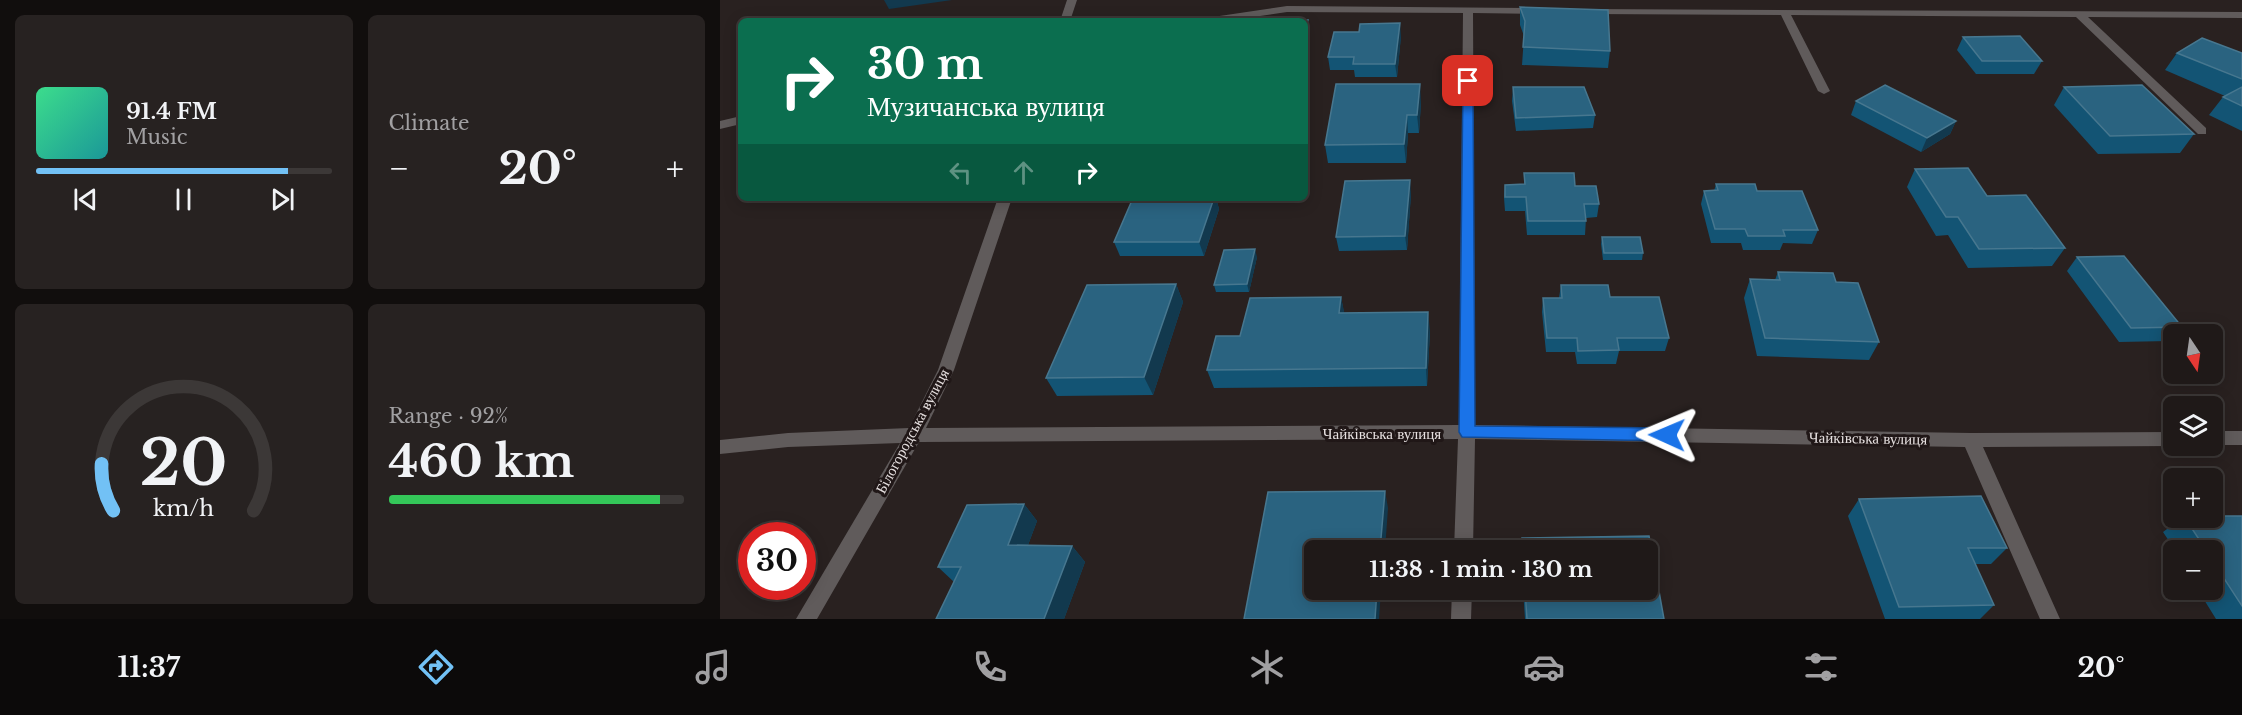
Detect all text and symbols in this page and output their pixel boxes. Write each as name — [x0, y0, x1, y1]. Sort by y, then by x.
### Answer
text: 30 m — [867, 38, 983, 90]
icon: right — [768, 42, 846, 120]
pin — [1442, 55, 1493, 106]
icon: arrive — [1451, 64, 1484, 97]
text: Музичанська вулиця — [867, 90, 1105, 123]
text: 91.4 FM — [126, 98, 217, 125]
text: Climate — [389, 111, 469, 135]
text: Music — [126, 125, 187, 149]
text: 20° — [498, 140, 577, 196]
text: − — [389, 148, 409, 189]
text: + — [666, 148, 684, 189]
icon: left — [944, 156, 977, 189]
icon: ahead — [1007, 156, 1040, 189]
icon: right — [1070, 156, 1103, 189]
icon: previous — [69, 183, 102, 216]
icon: pause — [167, 183, 200, 216]
icon: next — [266, 183, 299, 216]
north arrow — [2163, 324, 2223, 384]
map controls — [2163, 324, 2223, 600]
street label: Білогородська вулиця — [871, 365, 953, 497]
button: layers — [2163, 396, 2223, 456]
position arrow — [1635, 403, 1699, 467]
text: Range · 92% — [389, 404, 508, 428]
text: 20 — [140, 424, 228, 502]
street label: Чайківська вулиця — [1323, 424, 1441, 443]
street label: Чайківська вулиця — [1809, 427, 1927, 449]
text: 460 km — [389, 433, 574, 489]
button: + — [2163, 468, 2223, 528]
text: km/h — [153, 495, 214, 522]
speed limit sign: 30 — [738, 522, 816, 600]
button: − — [2163, 540, 2223, 600]
text: 11:38 · 1 min · 130 m — [1369, 556, 1593, 583]
icon: directions — [415, 646, 457, 688]
icon: music — [692, 646, 734, 688]
icon: phone — [969, 646, 1011, 688]
icon: climate — [1246, 646, 1288, 688]
icon: car — [1523, 646, 1565, 688]
icon: filters — [1800, 646, 1842, 688]
text: 11:37 — [118, 651, 180, 684]
text: 20° — [2077, 651, 2124, 684]

